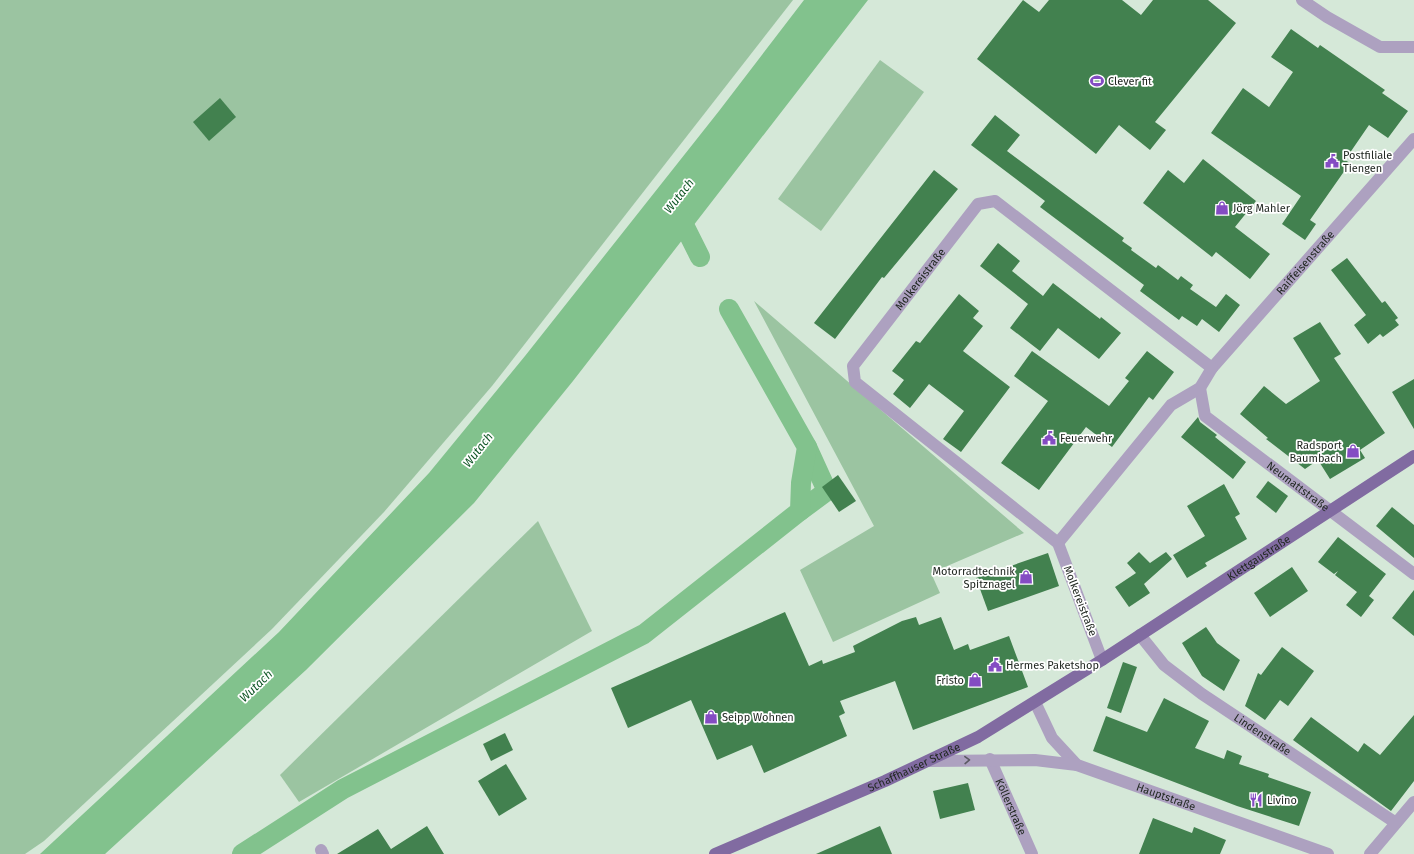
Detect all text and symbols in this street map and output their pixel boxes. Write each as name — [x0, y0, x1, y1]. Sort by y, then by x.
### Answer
sports icon: Clever fit — [1089, 73, 1105, 89]
place label: Clever fit — [1108, 75, 1152, 88]
place label: Postfiliale Tiengen — [1343, 149, 1392, 175]
public building icon: Postfiliale Tiengen — [1324, 153, 1340, 169]
water label: Wutach — [661, 176, 697, 216]
shop icon: Jörg Mahler — [1214, 200, 1230, 216]
place label: Jörg Mahler — [1233, 202, 1291, 215]
street label: Raiffeisenstraße — [1273, 228, 1337, 297]
street label: Molkereistraße — [892, 246, 948, 312]
water label: Wutach — [460, 430, 496, 470]
public building icon: Feuerwehr — [1041, 430, 1057, 446]
place label: Feuerwehr — [1060, 432, 1113, 445]
place label: Radsport Baumbach — [1289, 439, 1342, 465]
shop icon: Radsport Baumbach — [1345, 443, 1361, 459]
street label: Neumattstraße — [1264, 459, 1332, 514]
street label: Klettgaustraße — [1225, 532, 1293, 583]
street label: Molkereistraße — [1061, 564, 1099, 638]
place label: Motorradtechnik Spitznagel — [932, 565, 1015, 591]
shop icon: Motorradtechnik Spitznagel — [1018, 569, 1034, 585]
public building icon: Hermes Paketshop — [987, 657, 1003, 673]
place label: Hermes Paketshop — [1006, 659, 1099, 672]
water label: Wutach — [237, 667, 275, 705]
shop icon: Fristo — [967, 672, 983, 688]
place label: Fristo — [936, 674, 964, 687]
shop icon: Seipp Wohnen — [703, 709, 719, 725]
place label: Seipp Wohnen — [722, 711, 794, 724]
street label: Lindenstraße — [1232, 711, 1294, 758]
street label: Schaffhauser Straße — [866, 740, 962, 794]
one-way arrow — [964, 756, 970, 764]
street label: Köllerstraße — [993, 776, 1029, 837]
street label: Hauptstraße — [1135, 780, 1197, 813]
restaurant icon: Livino — [1248, 792, 1264, 808]
place label: Livino — [1267, 794, 1297, 807]

